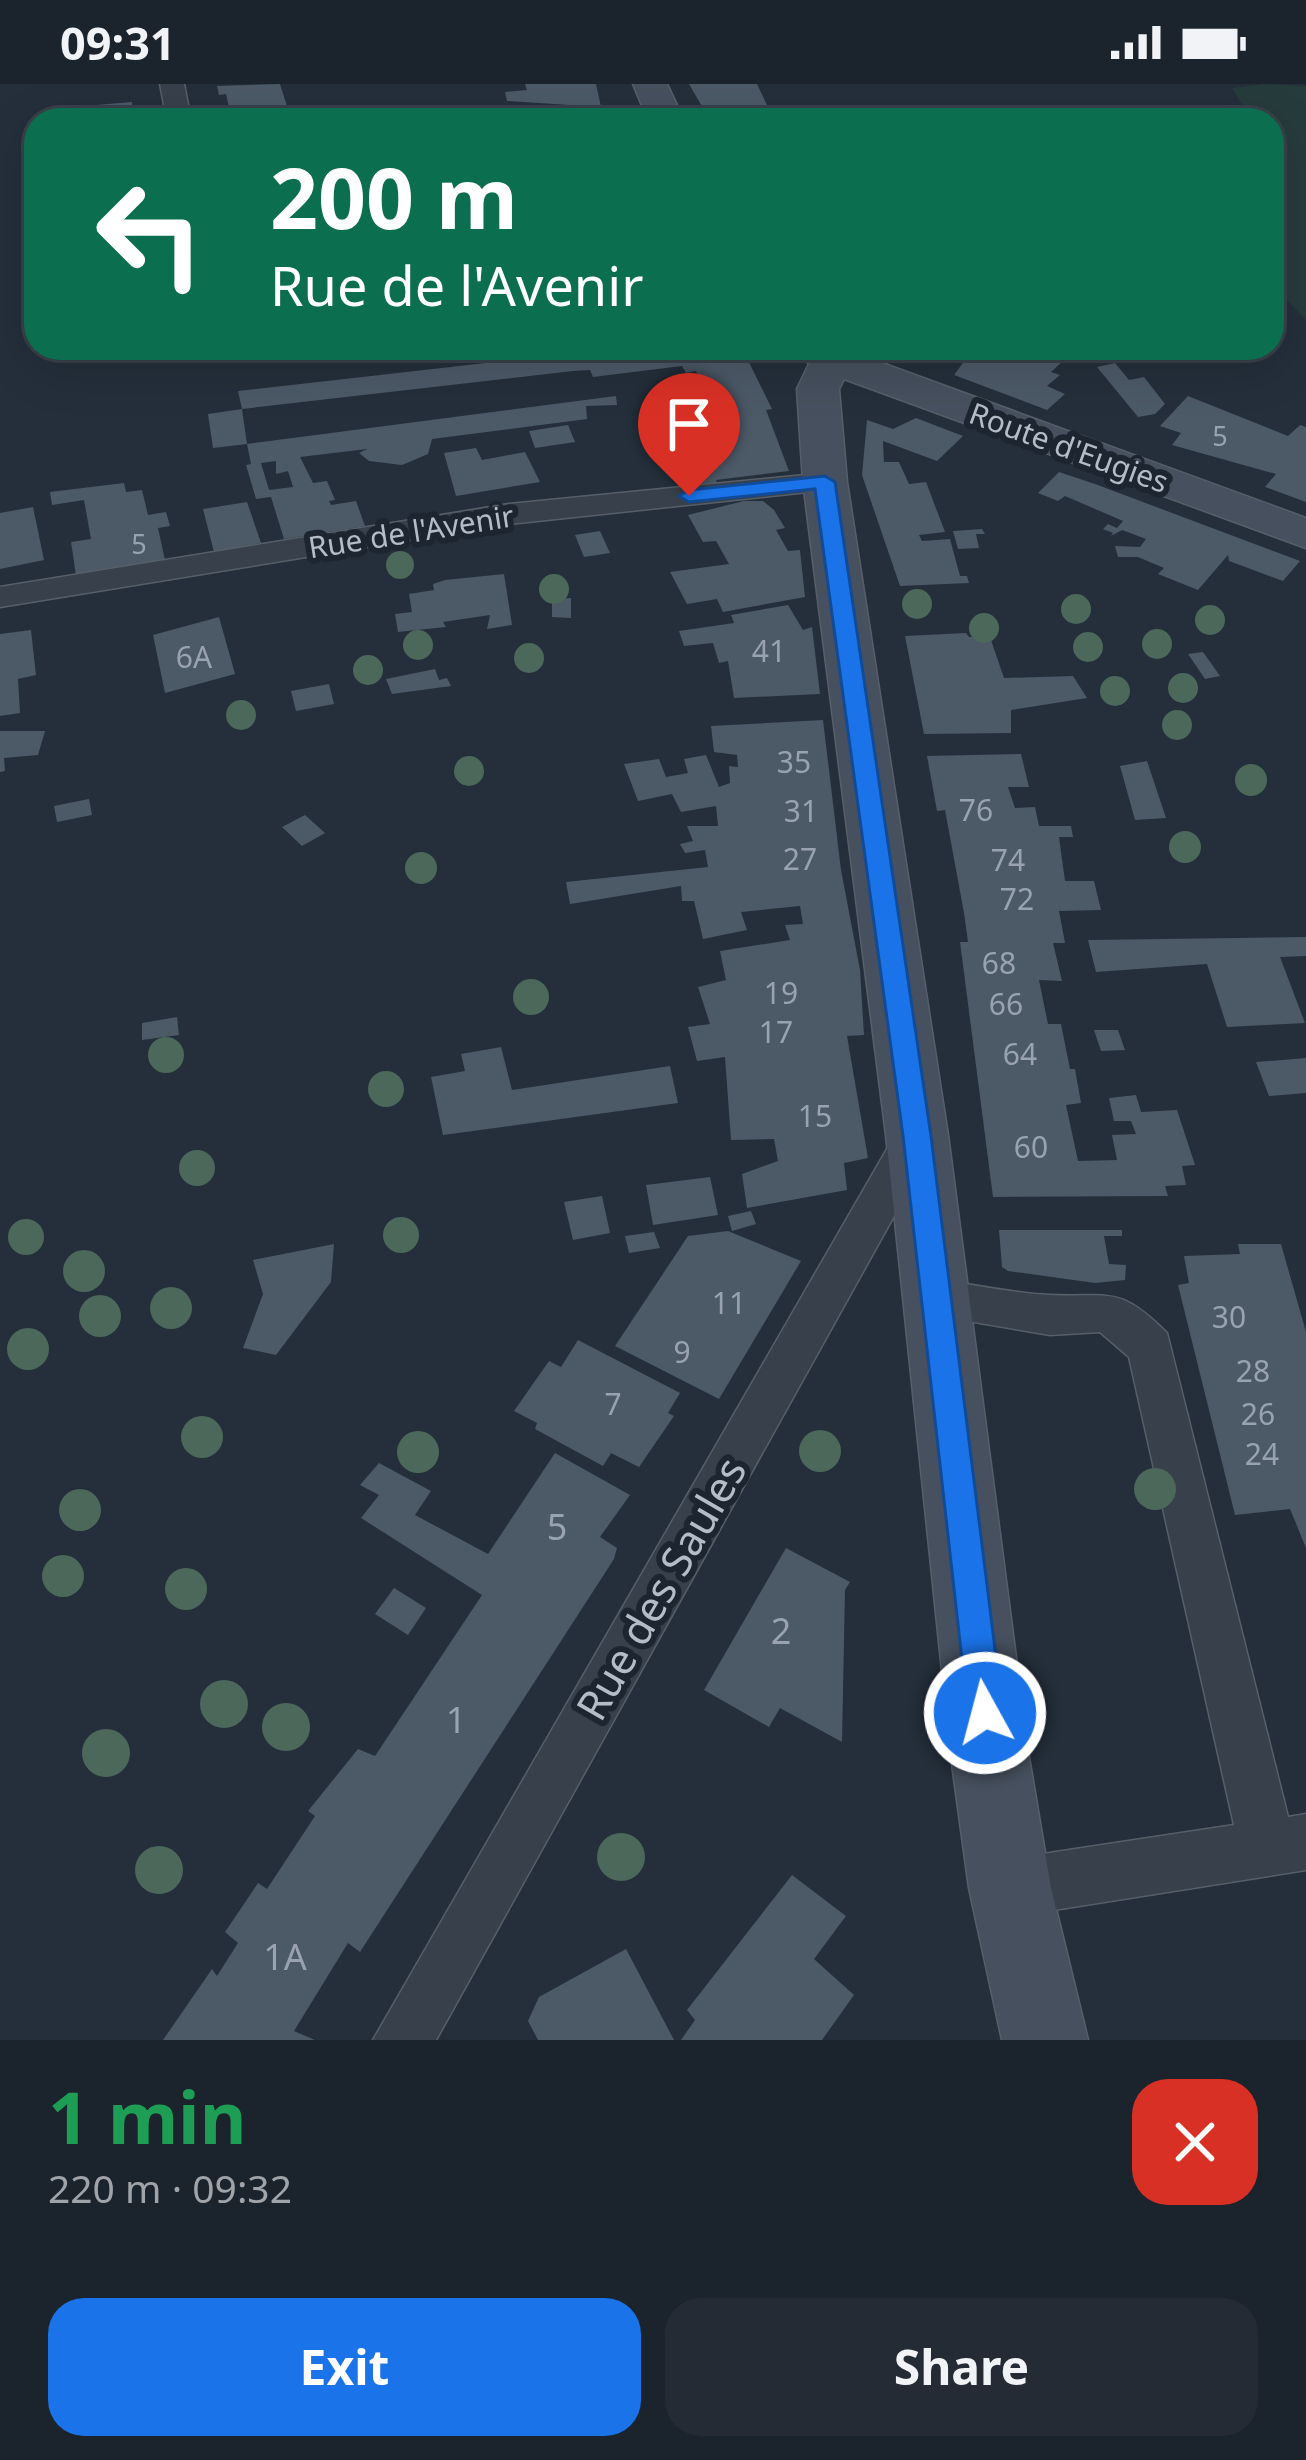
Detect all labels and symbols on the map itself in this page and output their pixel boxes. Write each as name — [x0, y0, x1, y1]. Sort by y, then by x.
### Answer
pin — [638, 373, 740, 496]
street label: Route d'Eugies — [964, 392, 1174, 502]
house number: 5 — [1212, 417, 1228, 454]
street label: Rue de l'Avenir — [305, 495, 517, 567]
house number: 5 — [131, 525, 147, 562]
house number: 41 — [752, 630, 786, 671]
house number: 6A — [176, 636, 213, 677]
house number: 35 — [777, 741, 811, 782]
house number: 76 — [959, 789, 993, 830]
house number: 31 — [784, 790, 818, 831]
house number: 27 — [783, 838, 817, 879]
house number: 74 — [991, 839, 1025, 880]
house number: 72 — [1000, 878, 1034, 919]
house number: 68 — [982, 942, 1016, 983]
house number: 19 — [764, 972, 798, 1013]
house number: 66 — [989, 983, 1023, 1024]
house number: 17 — [759, 1011, 793, 1052]
house number: 64 — [1003, 1033, 1037, 1074]
house number: 15 — [798, 1095, 832, 1136]
house number: 60 — [1014, 1126, 1048, 1167]
house number: 11 — [712, 1282, 746, 1323]
house number: 30 — [1212, 1296, 1246, 1337]
house number: 9 — [673, 1331, 691, 1372]
house number: 28 — [1236, 1350, 1270, 1391]
house number: 7 — [604, 1383, 622, 1424]
house number: 26 — [1241, 1393, 1275, 1434]
house number: 24 — [1245, 1433, 1279, 1474]
street label: Rue des Saules — [562, 1446, 758, 1730]
house number: 5 — [547, 1502, 567, 1551]
house number: 2 — [771, 1606, 791, 1655]
position arrow — [922, 1650, 1048, 1776]
house number: 1 — [446, 1695, 466, 1744]
house number: 1A — [263, 1932, 307, 1981]

